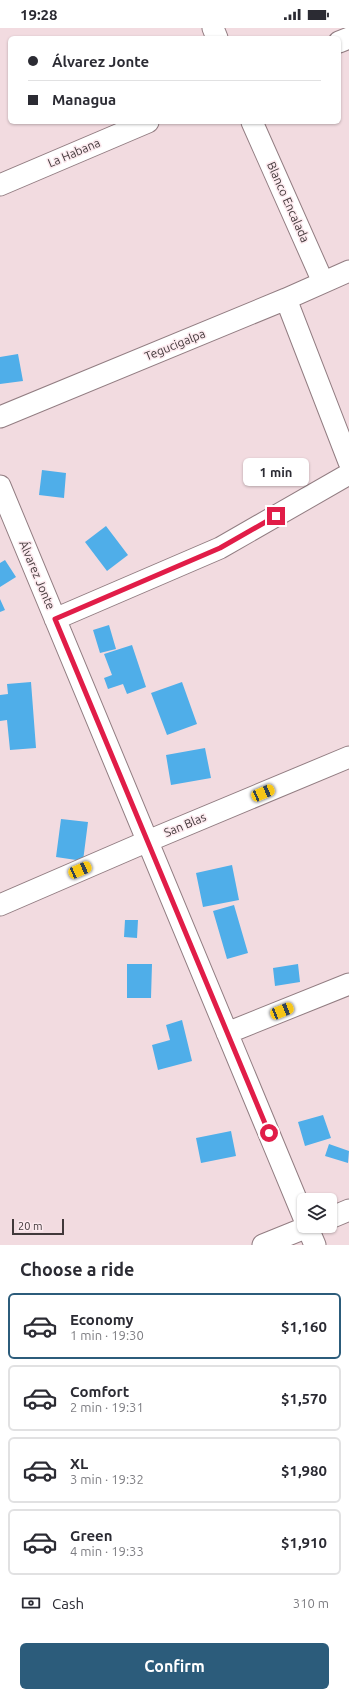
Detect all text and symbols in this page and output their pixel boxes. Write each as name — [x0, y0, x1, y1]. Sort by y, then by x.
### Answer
text: 19:28 — [20, 6, 58, 23]
text: Álvarez Jonte — [52, 53, 149, 70]
text: Managua — [52, 91, 116, 108]
street label: La Habana — [46, 136, 102, 169]
street label: Blanco Encalada — [265, 159, 312, 244]
street label: Tegucigalpa — [143, 326, 207, 363]
callout: 1 min — [243, 458, 309, 486]
text: 1 min — [260, 465, 292, 479]
route end — [267, 507, 285, 525]
street label: Álvarez Jonte — [17, 538, 58, 611]
car — [250, 783, 276, 803]
street label: San Blas — [162, 810, 208, 839]
car — [67, 860, 93, 880]
car — [269, 1001, 295, 1021]
route start — [260, 1124, 278, 1142]
map controls — [297, 1193, 337, 1233]
button: layers — [297, 1193, 337, 1233]
scale bar — [12, 1217, 64, 1236]
text: 20 m — [18, 1220, 42, 1232]
text: Choose a ride — [20, 1259, 134, 1279]
icon: car — [22, 1308, 58, 1344]
text: Economy — [70, 1311, 134, 1328]
text: $1,160 — [281, 1318, 327, 1335]
text: 1 min · 19:30 — [70, 1328, 144, 1342]
icon: car — [22, 1380, 58, 1416]
text: Comfort — [70, 1383, 129, 1400]
text: $1,570 — [281, 1390, 327, 1407]
text: 2 min · 19:31 — [70, 1400, 144, 1414]
icon: car — [22, 1452, 58, 1488]
text: XL — [70, 1455, 88, 1472]
text: $1,980 — [281, 1462, 327, 1479]
text: 3 min · 19:32 — [70, 1472, 144, 1486]
icon: car — [22, 1524, 58, 1560]
text: Green — [70, 1527, 112, 1544]
text: $1,910 — [281, 1534, 327, 1551]
text: 4 min · 19:33 — [70, 1544, 144, 1558]
icon: cash — [20, 1592, 42, 1614]
text: Cash — [52, 1595, 84, 1612]
text: 310 m — [293, 1596, 329, 1610]
button: Confirm — [20, 1643, 329, 1689]

